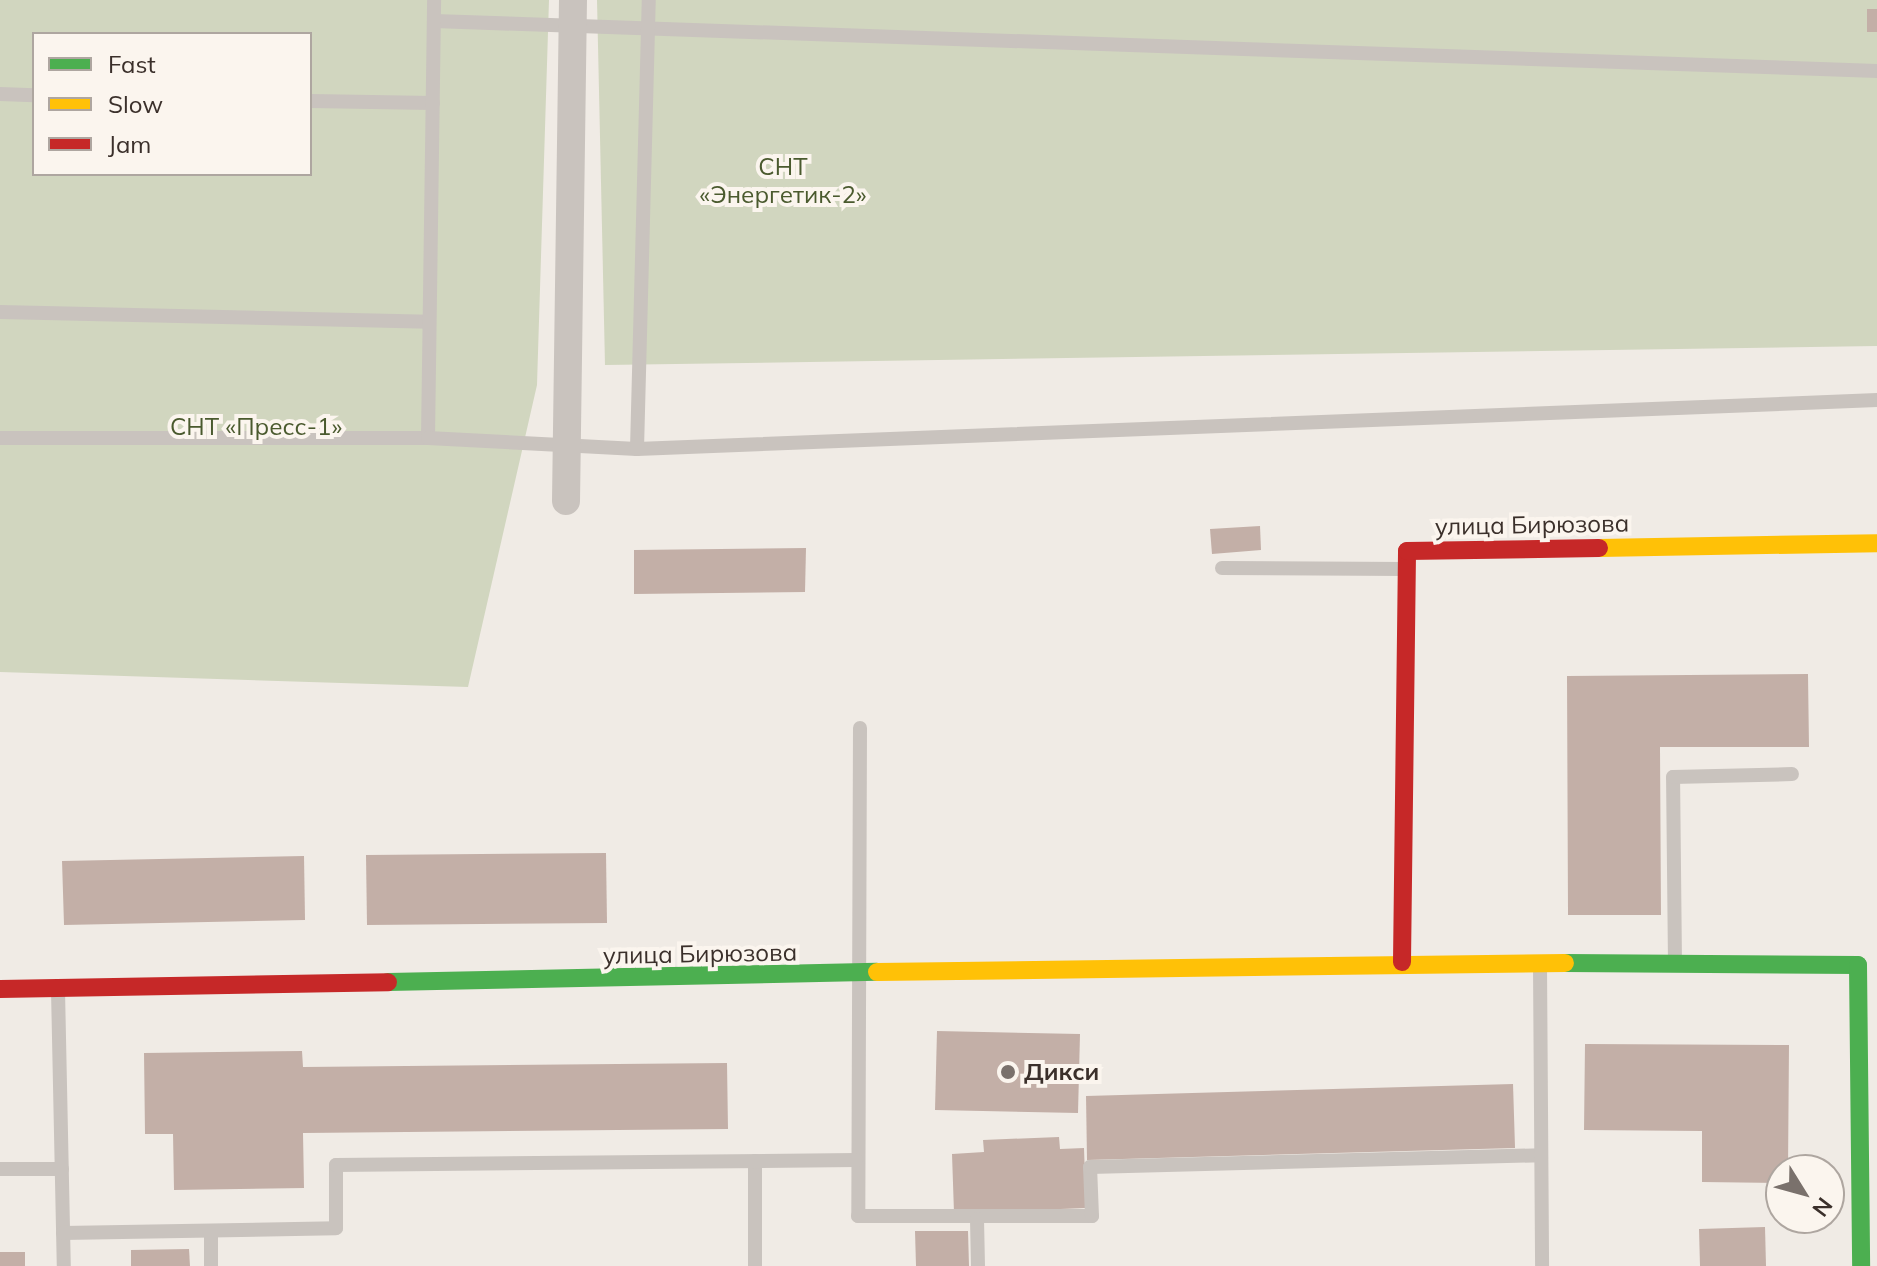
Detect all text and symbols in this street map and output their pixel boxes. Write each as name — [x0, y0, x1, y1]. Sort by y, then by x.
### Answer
legend — [32, 32, 312, 176]
text: Fast — [108, 49, 156, 79]
text: Slow — [108, 89, 163, 119]
text: Jam — [108, 129, 151, 159]
park label: СНТ «Энергетик-2» — [700, 153, 866, 209]
park label: СНТ «Пресс-1» — [170, 413, 342, 441]
street label: улица Бирюзова — [1435, 509, 1629, 541]
street label: улица Бирюзова — [603, 938, 797, 970]
place label: Дикси — [1024, 1058, 1099, 1086]
marker: Дикси — [999, 1063, 1017, 1081]
north arrow — [1765, 1154, 1845, 1234]
text: N — [1806, 1192, 1839, 1222]

